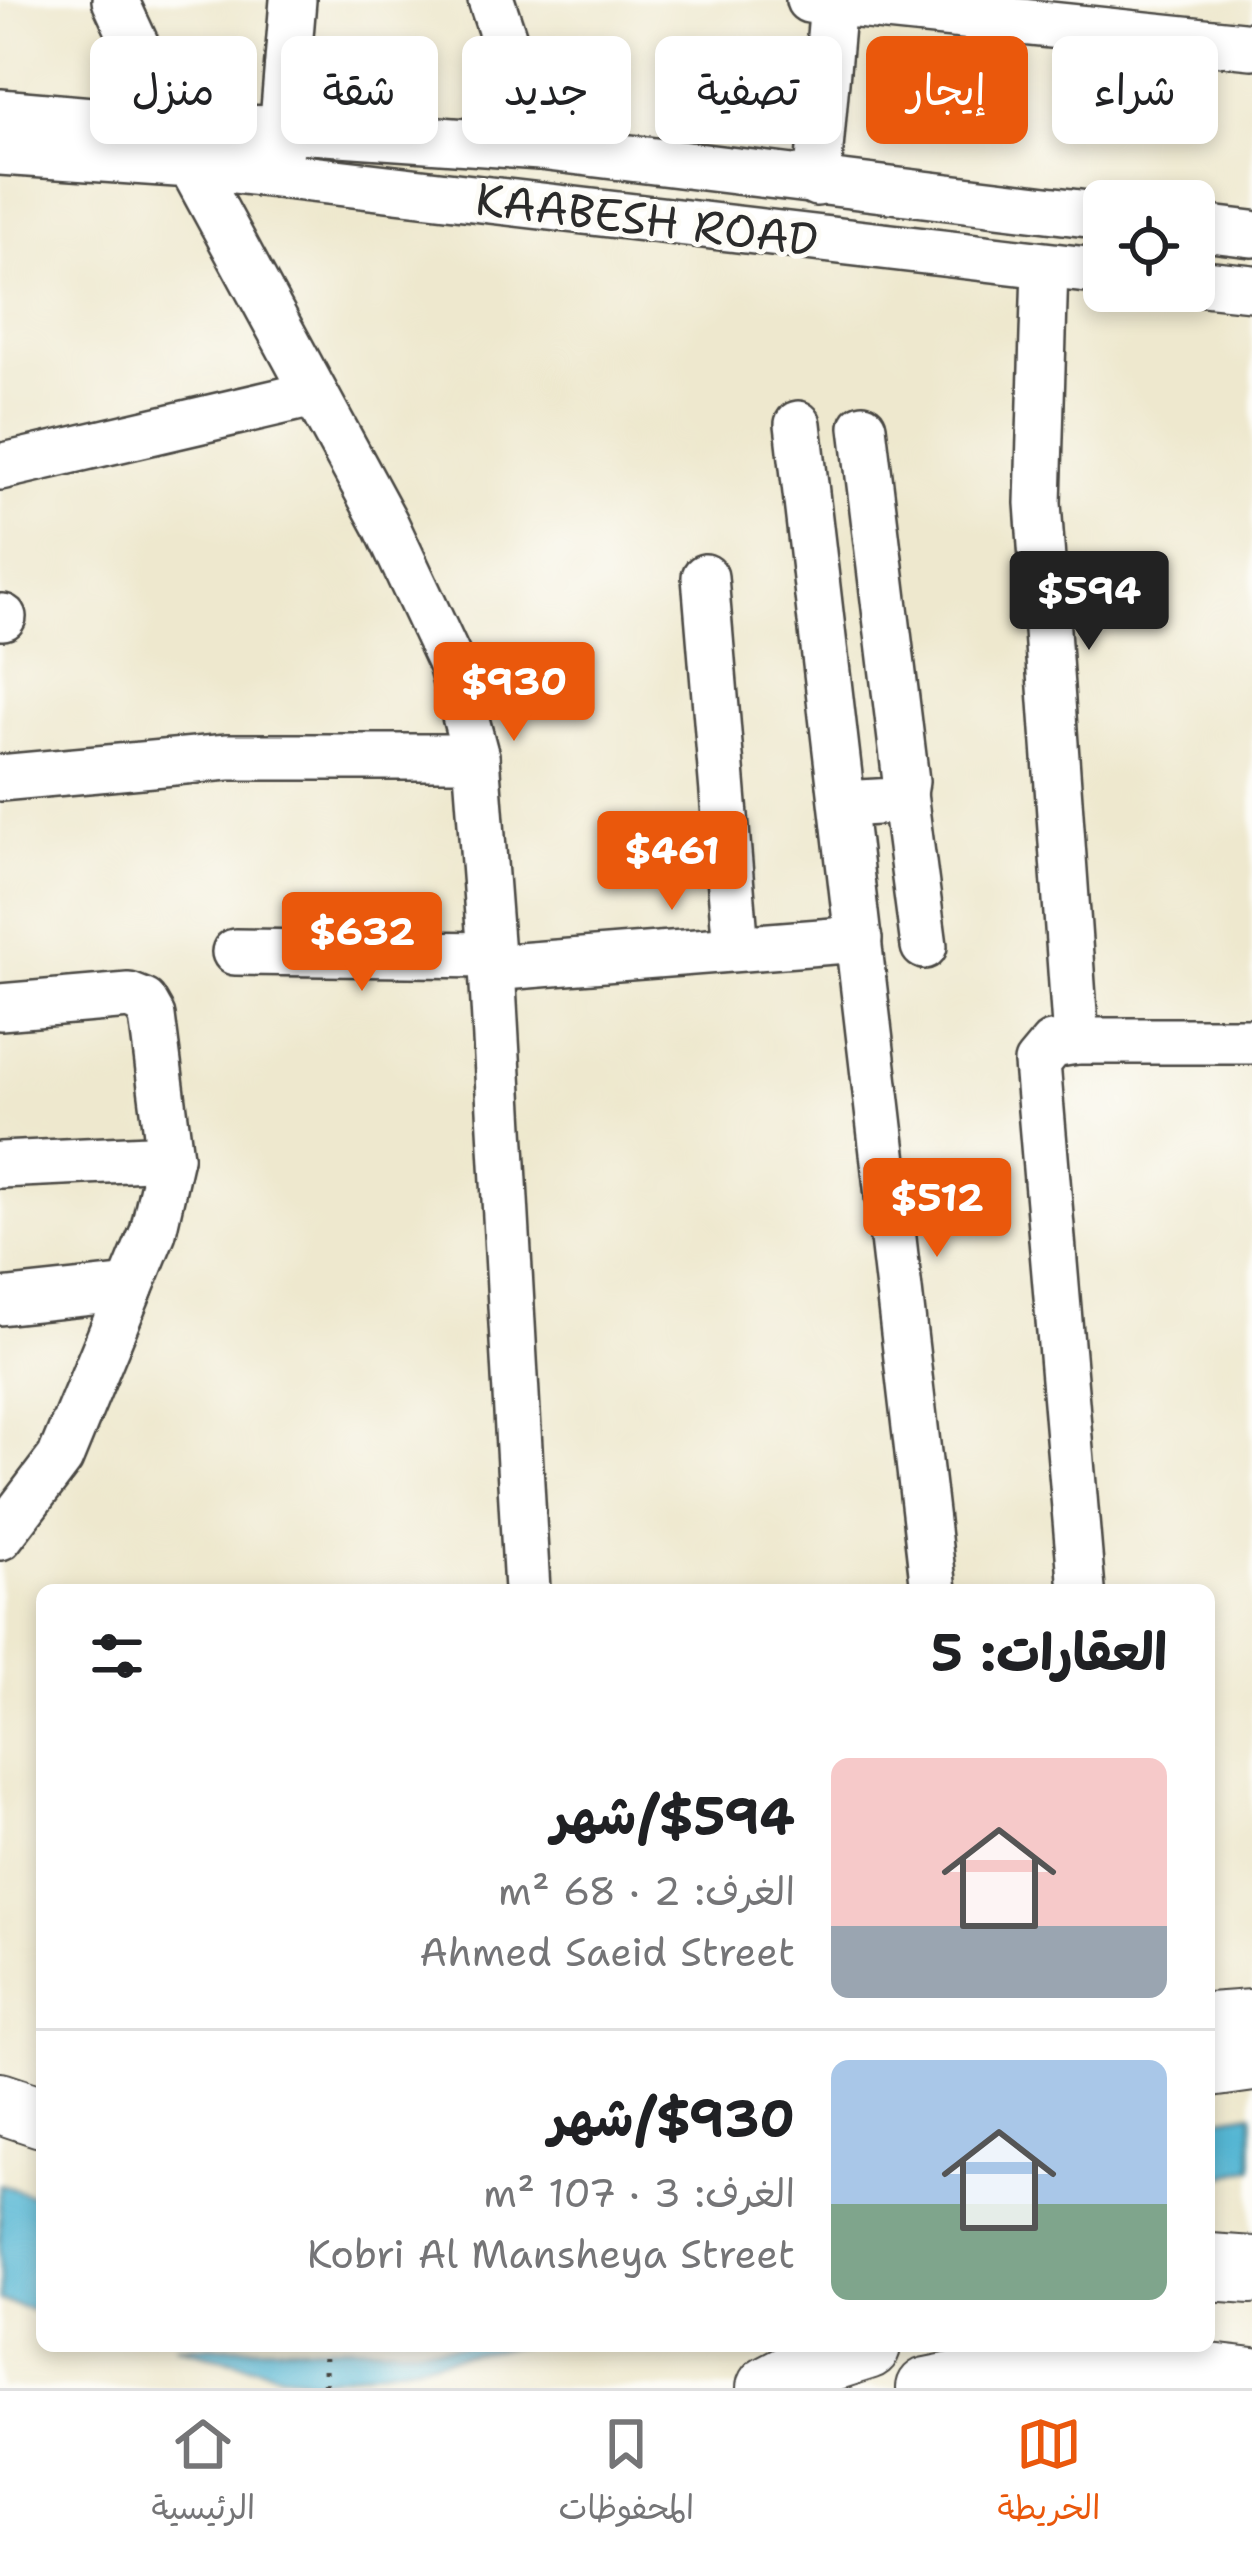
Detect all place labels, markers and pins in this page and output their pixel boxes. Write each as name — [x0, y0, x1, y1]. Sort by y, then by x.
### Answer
pin: $594 — [1018, 551, 1160, 653]
pin: $930 — [443, 642, 585, 744]
pin: $461 — [601, 811, 743, 913]
pin: $632 — [291, 892, 433, 994]
pin: $512 — [866, 1158, 1008, 1260]

